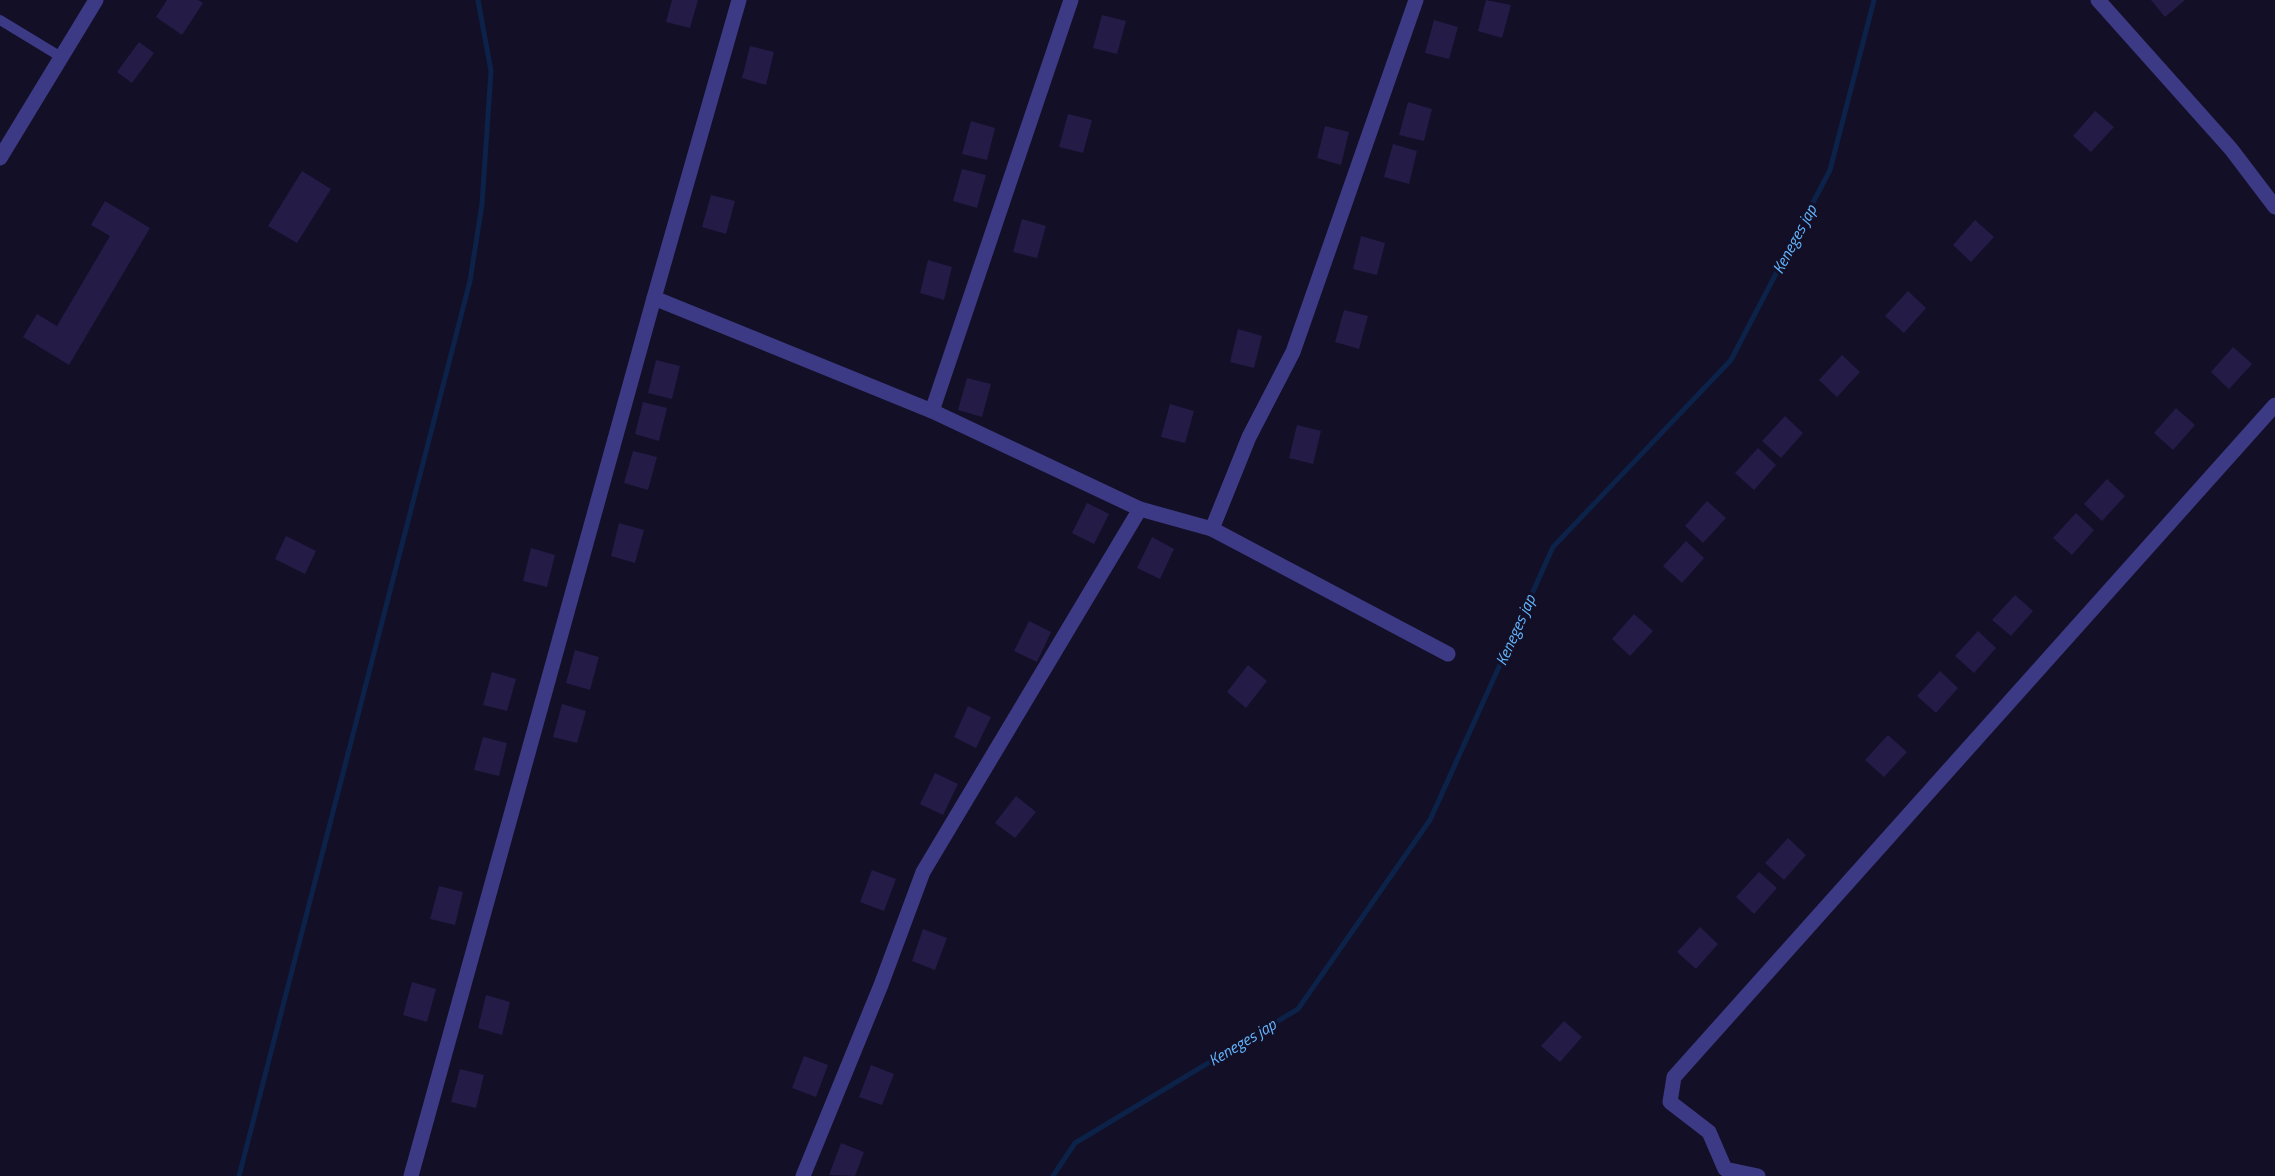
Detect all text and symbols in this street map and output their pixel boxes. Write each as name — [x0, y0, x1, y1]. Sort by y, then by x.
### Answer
water label: Keneges jap — [1766, 199, 1823, 278]
water label: Keneges jap — [1489, 590, 1542, 669]
water label: Keneges jap — [1204, 1012, 1281, 1072]

